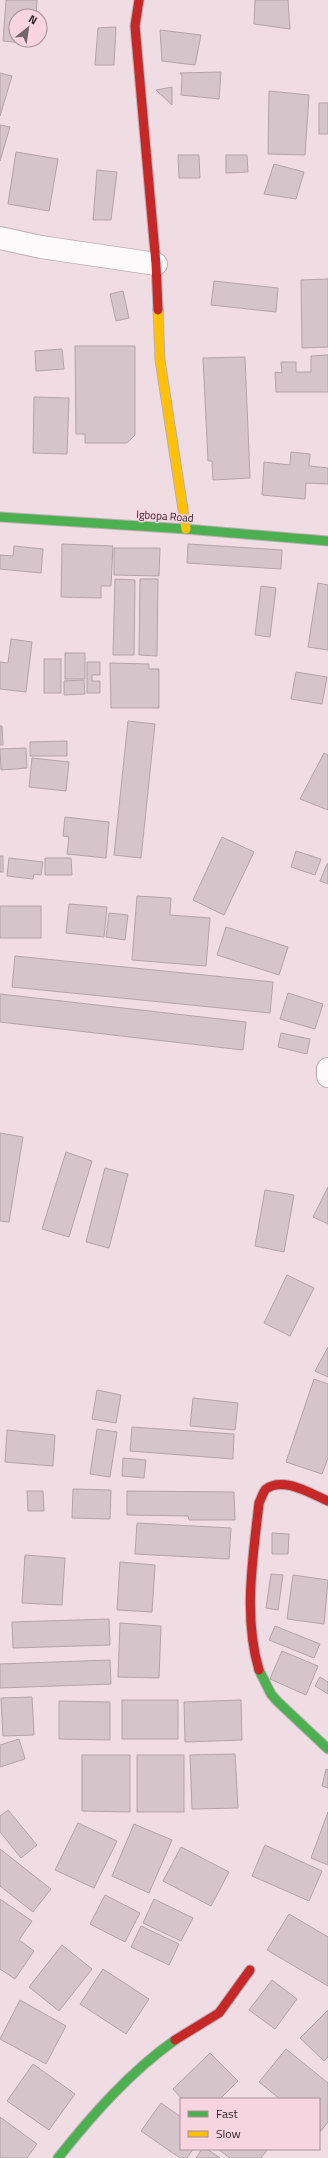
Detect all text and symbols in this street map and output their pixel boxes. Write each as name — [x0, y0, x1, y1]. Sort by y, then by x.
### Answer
north arrow — [8, 8, 48, 48]
text: N — [26, 11, 40, 28]
street label: Igbopa Road — [136, 506, 194, 526]
legend — [180, 2098, 320, 2150]
text: Fast — [216, 2104, 239, 2123]
text: Slow — [216, 2124, 241, 2143]

